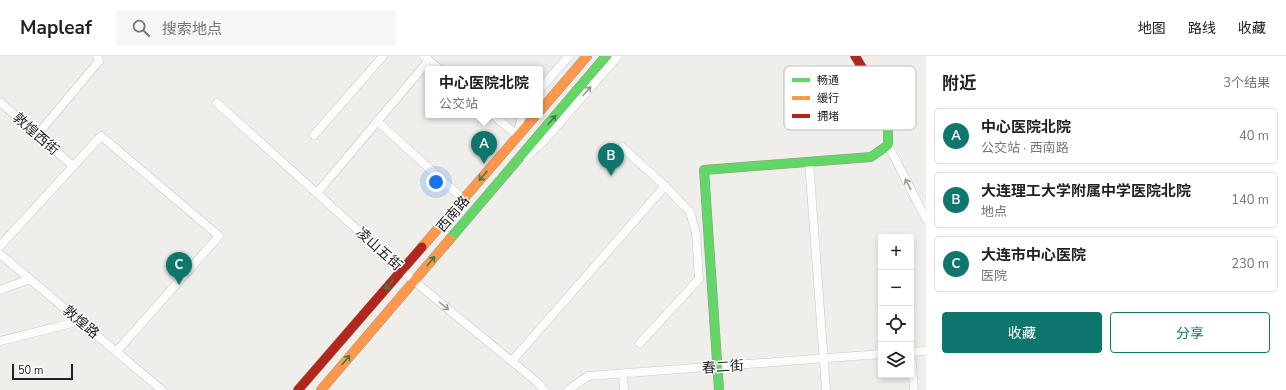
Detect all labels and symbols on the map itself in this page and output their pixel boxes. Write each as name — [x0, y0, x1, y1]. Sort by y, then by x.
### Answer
legend — [784, 66, 916, 130]
text: 畅通 — [817, 73, 839, 88]
one-way arrow — [583, 86, 592, 96]
text: 缓行 — [817, 91, 839, 106]
street label: 敦煌西街 — [9, 108, 63, 160]
text: 拥堵 — [817, 109, 839, 124]
one-way arrow — [547, 115, 556, 125]
pin: A — [471, 131, 497, 164]
pin: B — [598, 143, 624, 176]
one-way arrow — [479, 171, 488, 182]
your location — [426, 172, 446, 192]
one-way arrow — [904, 179, 911, 191]
street label: 西南路 — [432, 192, 474, 236]
street label: 凌山五街 — [352, 223, 406, 275]
pin: C — [166, 252, 192, 285]
one-way arrow — [426, 256, 435, 267]
one-way arrow — [384, 280, 394, 290]
street label: 敦煌路 — [59, 301, 103, 343]
one-way arrow — [439, 301, 450, 310]
one-way arrow — [342, 355, 351, 366]
street label: 春二街 — [701, 356, 745, 378]
scale bar — [12, 362, 73, 381]

